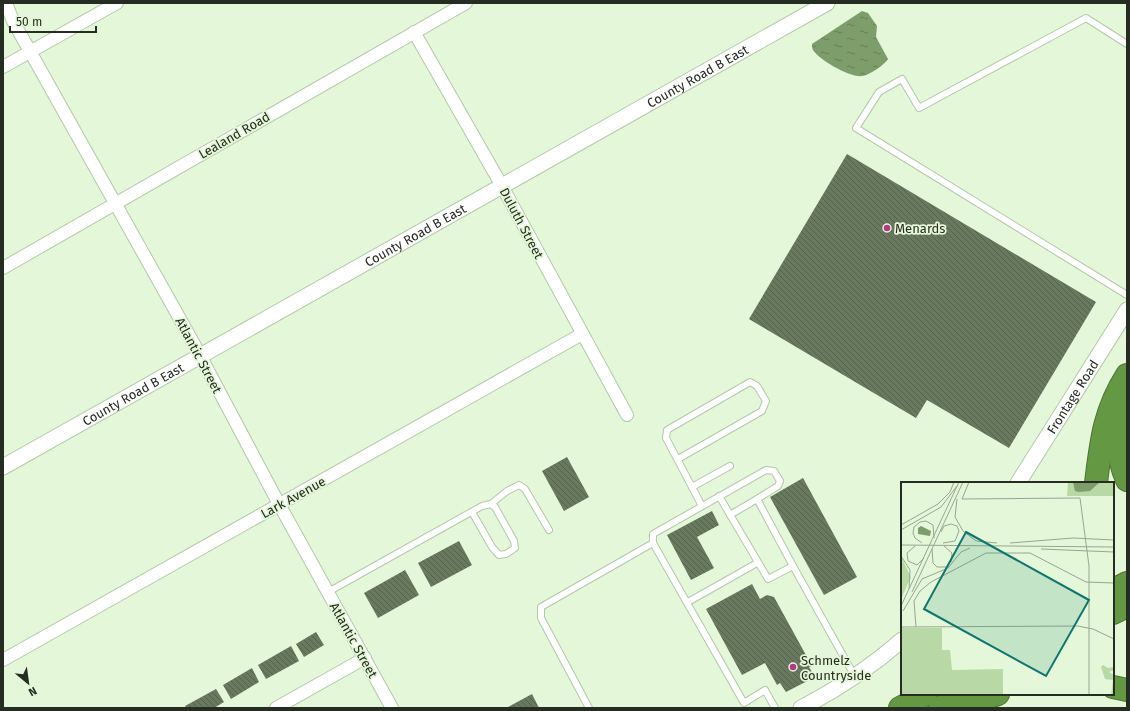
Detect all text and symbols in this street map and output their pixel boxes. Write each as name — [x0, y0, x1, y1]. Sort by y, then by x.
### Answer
scale bar — [10, 8, 96, 34]
text: 50 m — [16, 15, 42, 29]
street label: County Road B East — [645, 42, 751, 111]
street label: Lealand Road — [196, 109, 273, 162]
street label: Duluth Street — [497, 185, 547, 262]
street label: County Road B East — [362, 201, 469, 270]
place label: Menards — [895, 221, 945, 236]
marker: Menards — [882, 223, 892, 233]
street label: Atlantic Street — [172, 315, 225, 396]
street label: Frontage Road — [1044, 357, 1102, 437]
street label: County Road B East — [80, 360, 187, 429]
street label: Lark Avenue — [258, 474, 328, 521]
inset map — [901, 482, 1114, 695]
street label: Atlantic Street — [327, 600, 381, 681]
place label: Schmelz Countryside — [801, 653, 871, 683]
marker: Schmelz Countryside — [788, 662, 798, 672]
north arrow — [8, 663, 48, 703]
text: N — [26, 684, 39, 699]

